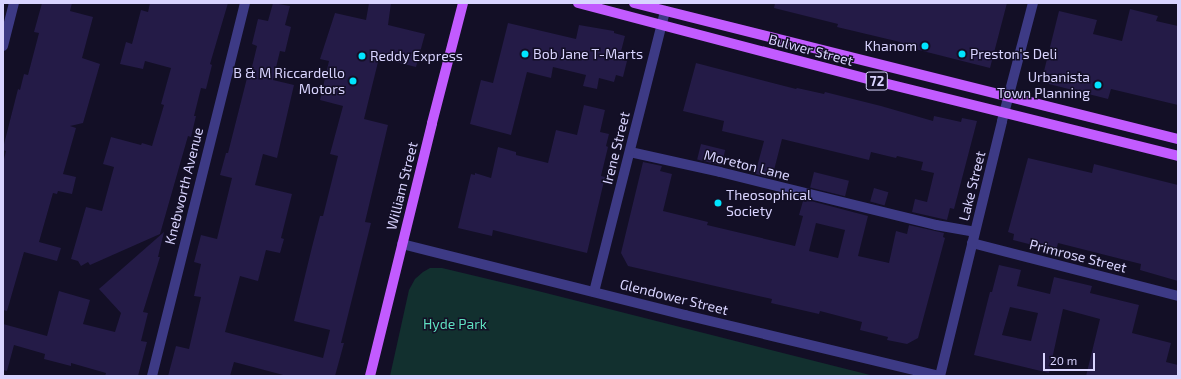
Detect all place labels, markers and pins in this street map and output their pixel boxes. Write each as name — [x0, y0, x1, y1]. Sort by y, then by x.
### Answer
place label: Khanom — [865, 38, 917, 54]
marker: Khanom — [920, 41, 930, 51]
place label: Bob Jane T-Marts — [533, 46, 644, 62]
place label: Preston's Deli — [970, 46, 1057, 62]
place label: Reddy Express — [370, 48, 463, 64]
marker: Bob Jane T-Marts — [520, 49, 530, 59]
marker: Preston's Deli — [957, 49, 967, 59]
marker: Reddy Express — [357, 51, 367, 61]
place label: B & M Riccardello Motors — [233, 65, 345, 98]
place label: Urbanista Town Planning — [997, 69, 1090, 102]
marker: B & M Riccardello Motors — [348, 76, 358, 86]
marker: Urbanista Town Planning — [1093, 80, 1103, 90]
place label: Theosophical Society — [726, 187, 811, 220]
marker: Theosophical Society — [713, 198, 723, 208]

